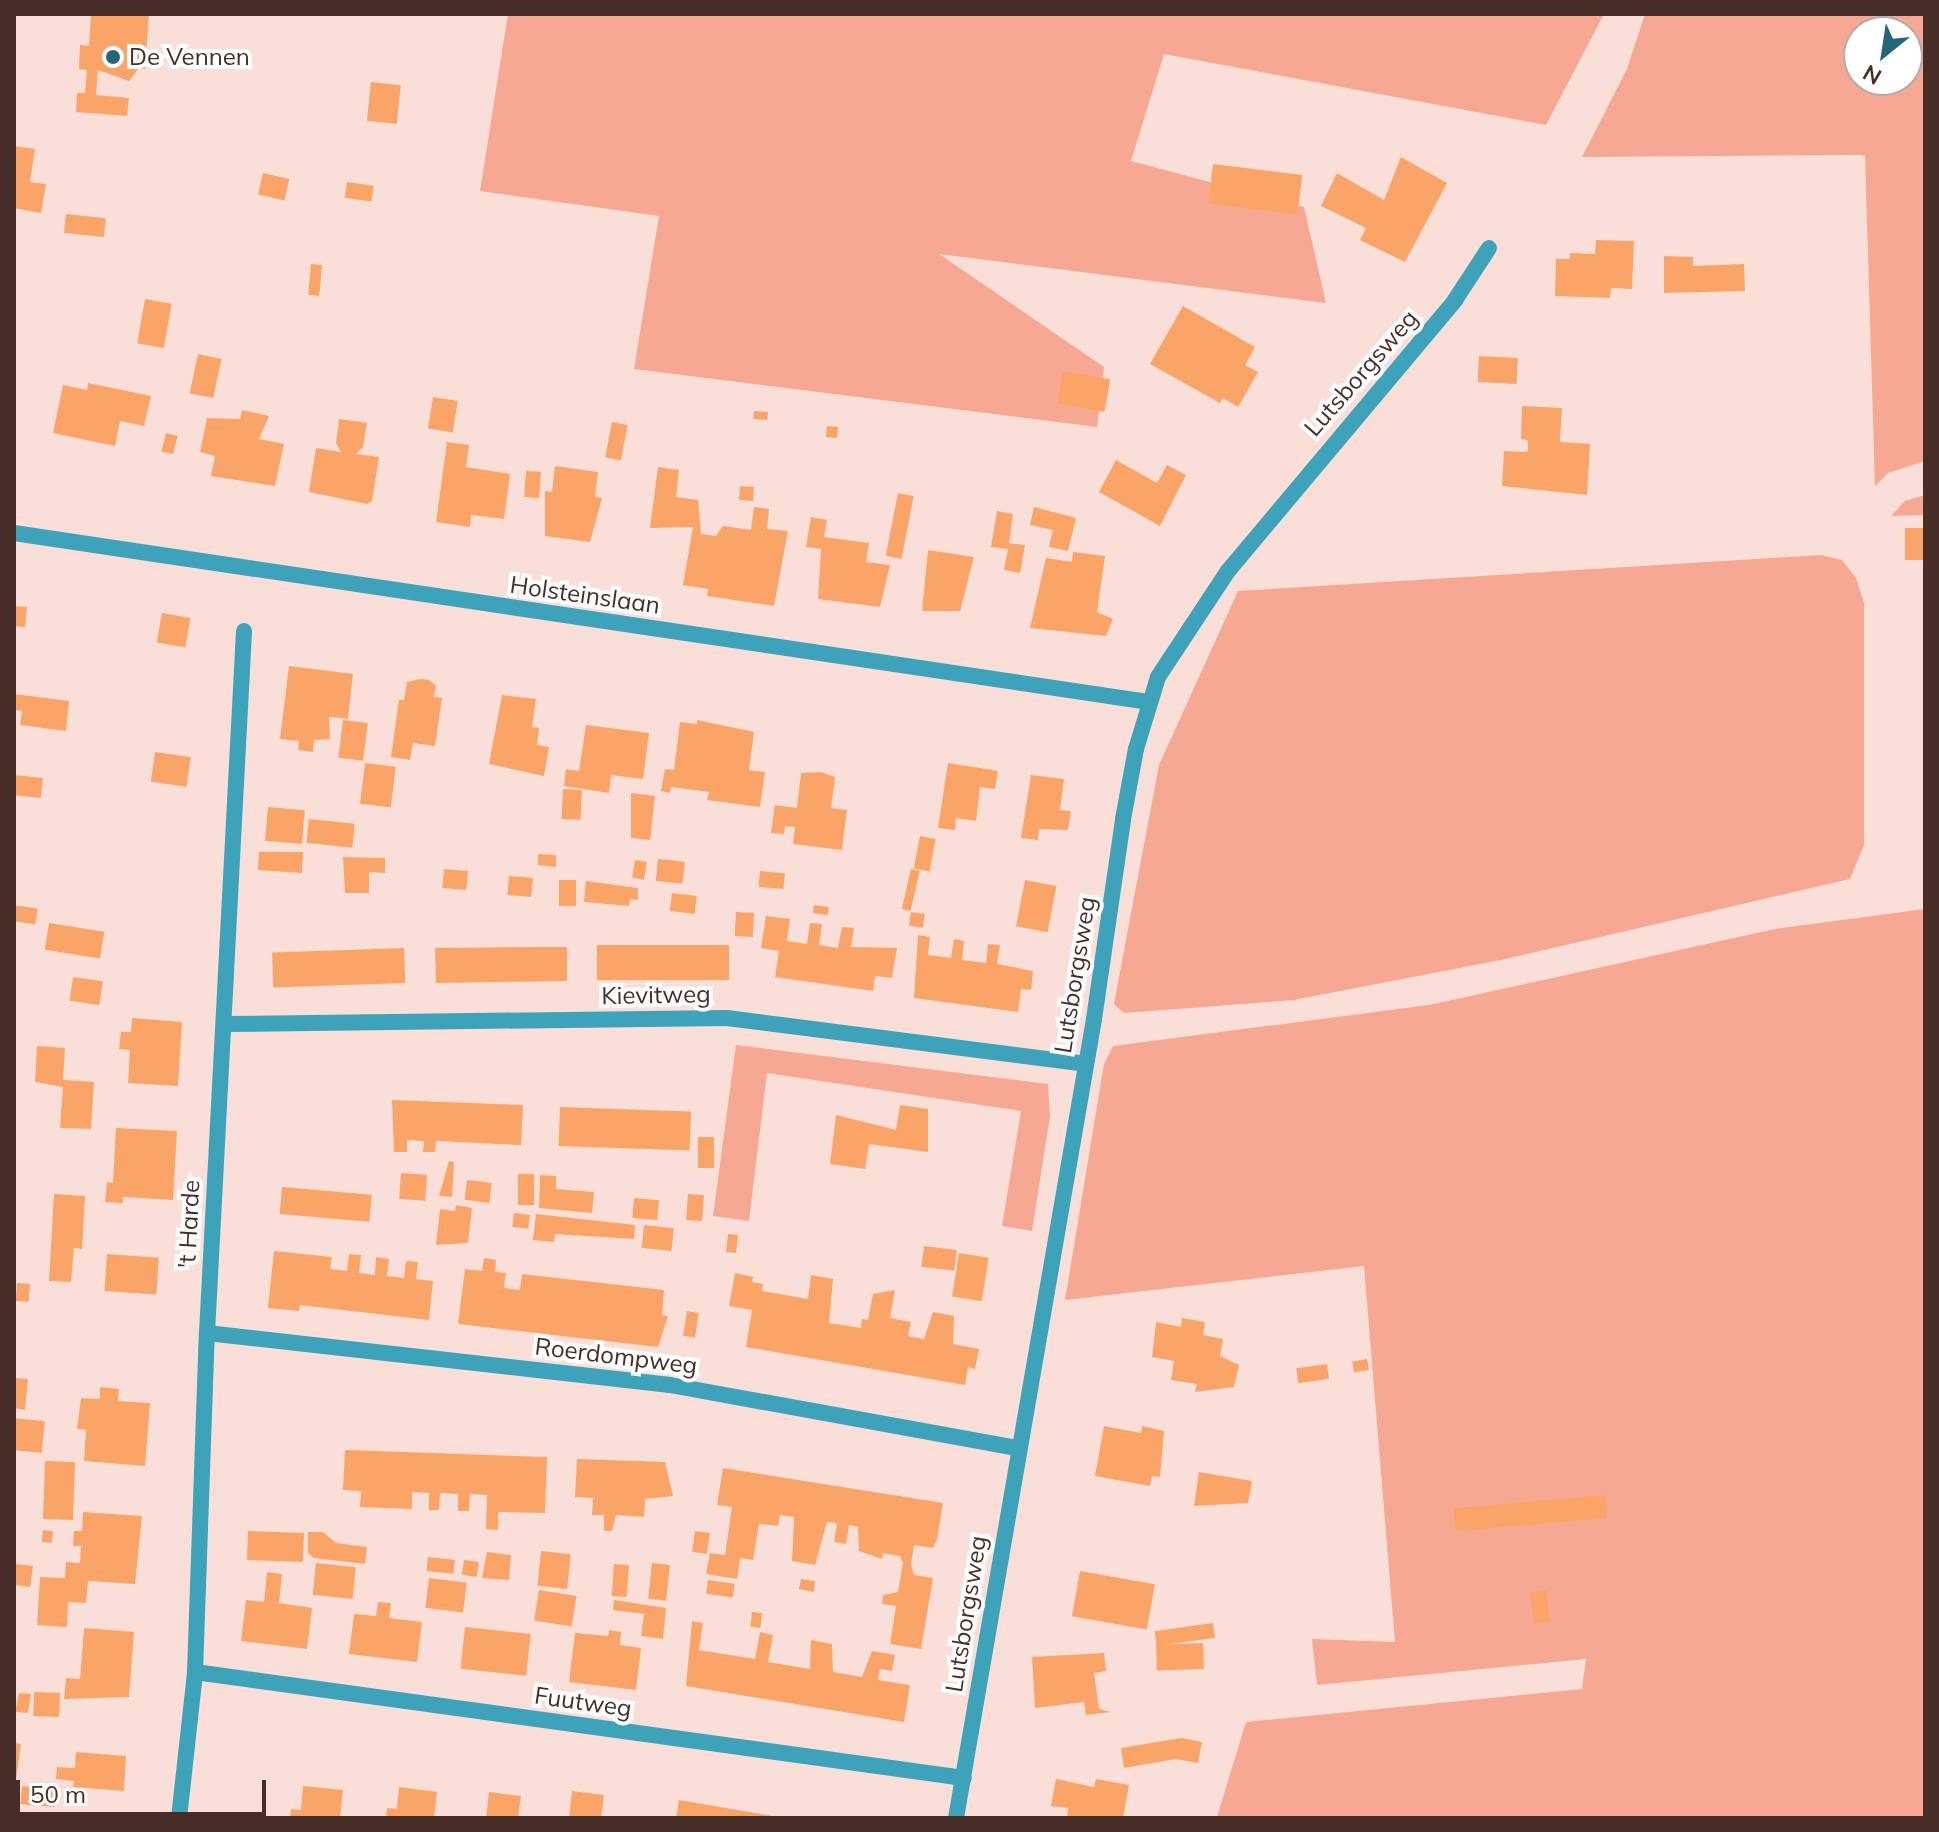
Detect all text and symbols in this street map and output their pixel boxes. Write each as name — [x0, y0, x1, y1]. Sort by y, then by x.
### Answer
north arrow — [1843, 16, 1923, 96]
place label: De Vennen — [129, 43, 250, 71]
marker: De Vennen — [104, 48, 122, 66]
text: N — [1858, 59, 1886, 91]
street label: Lutsborgsweg — [1298, 304, 1424, 442]
street label: Holsteinslaan — [508, 570, 662, 620]
street label: Lutsborgsweg — [1048, 895, 1102, 1055]
street label: Kievitweg — [601, 980, 711, 1010]
street label: 't Harde — [172, 1179, 206, 1269]
street label: Roerdompweg — [533, 1332, 699, 1380]
street label: Lutsborgsweg — [939, 1534, 993, 1694]
street label: Fuutweg — [533, 1681, 633, 1723]
scale bar — [20, 1764, 270, 1814]
text: 50 m — [30, 1779, 86, 1809]

